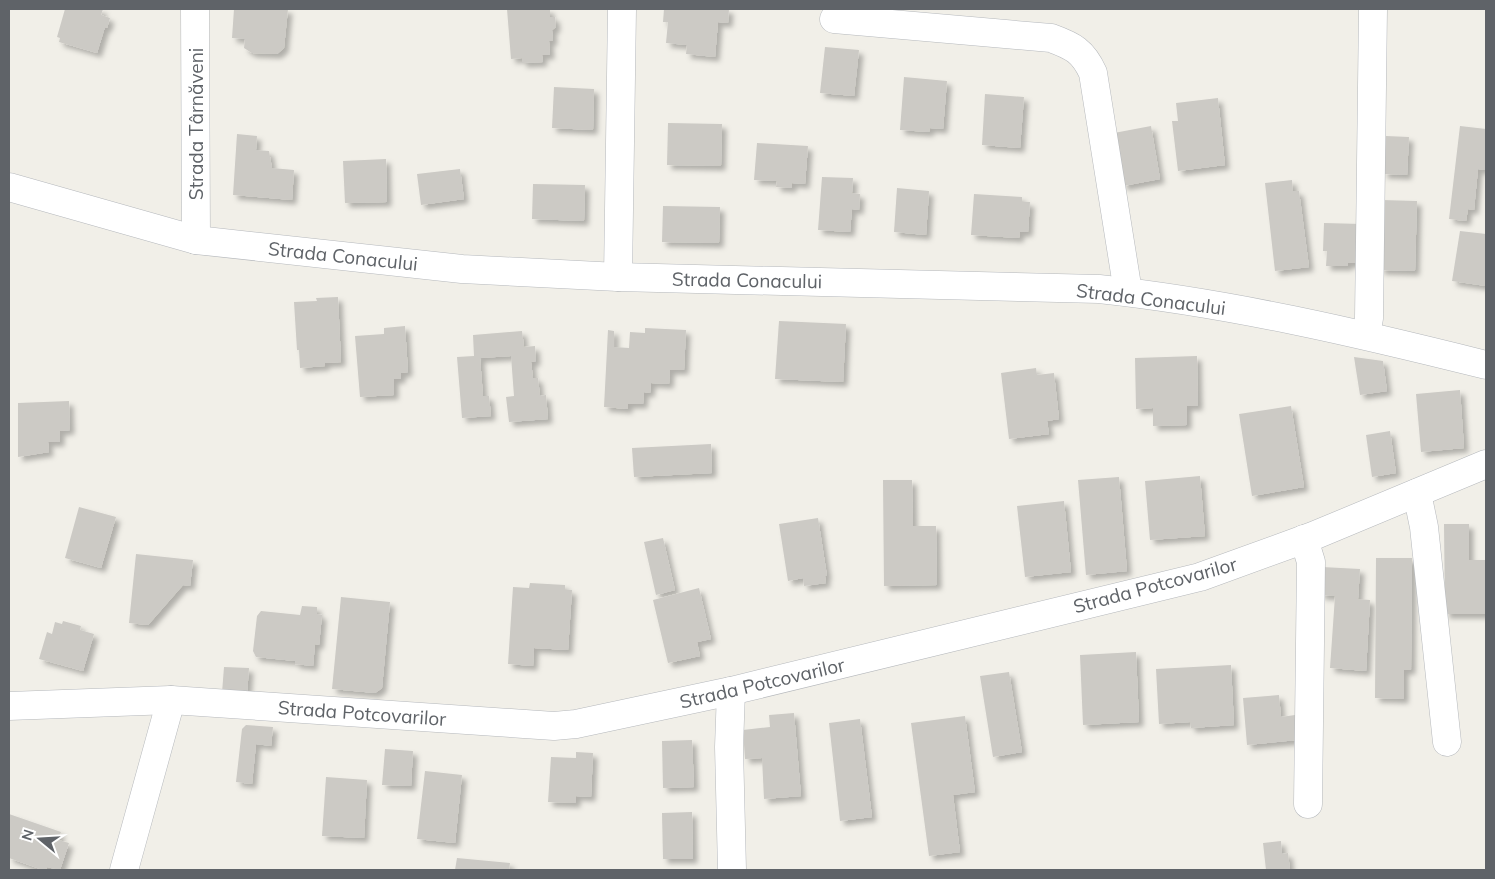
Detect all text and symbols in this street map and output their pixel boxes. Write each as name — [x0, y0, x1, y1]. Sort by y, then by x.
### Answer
street label: Strada Târnăveni — [184, 48, 208, 200]
street label: Strada Conacului — [267, 236, 419, 276]
street label: Strada Conacului — [672, 267, 822, 293]
street label: Strada Conacului — [1075, 278, 1227, 320]
street label: Strada Potcovarilor — [1070, 552, 1240, 618]
street label: Strada Potcovarilor — [677, 652, 847, 714]
street label: Strada Potcovarilor — [277, 695, 447, 731]
north arrow — [15, 814, 65, 864]
text: N — [17, 827, 38, 843]

